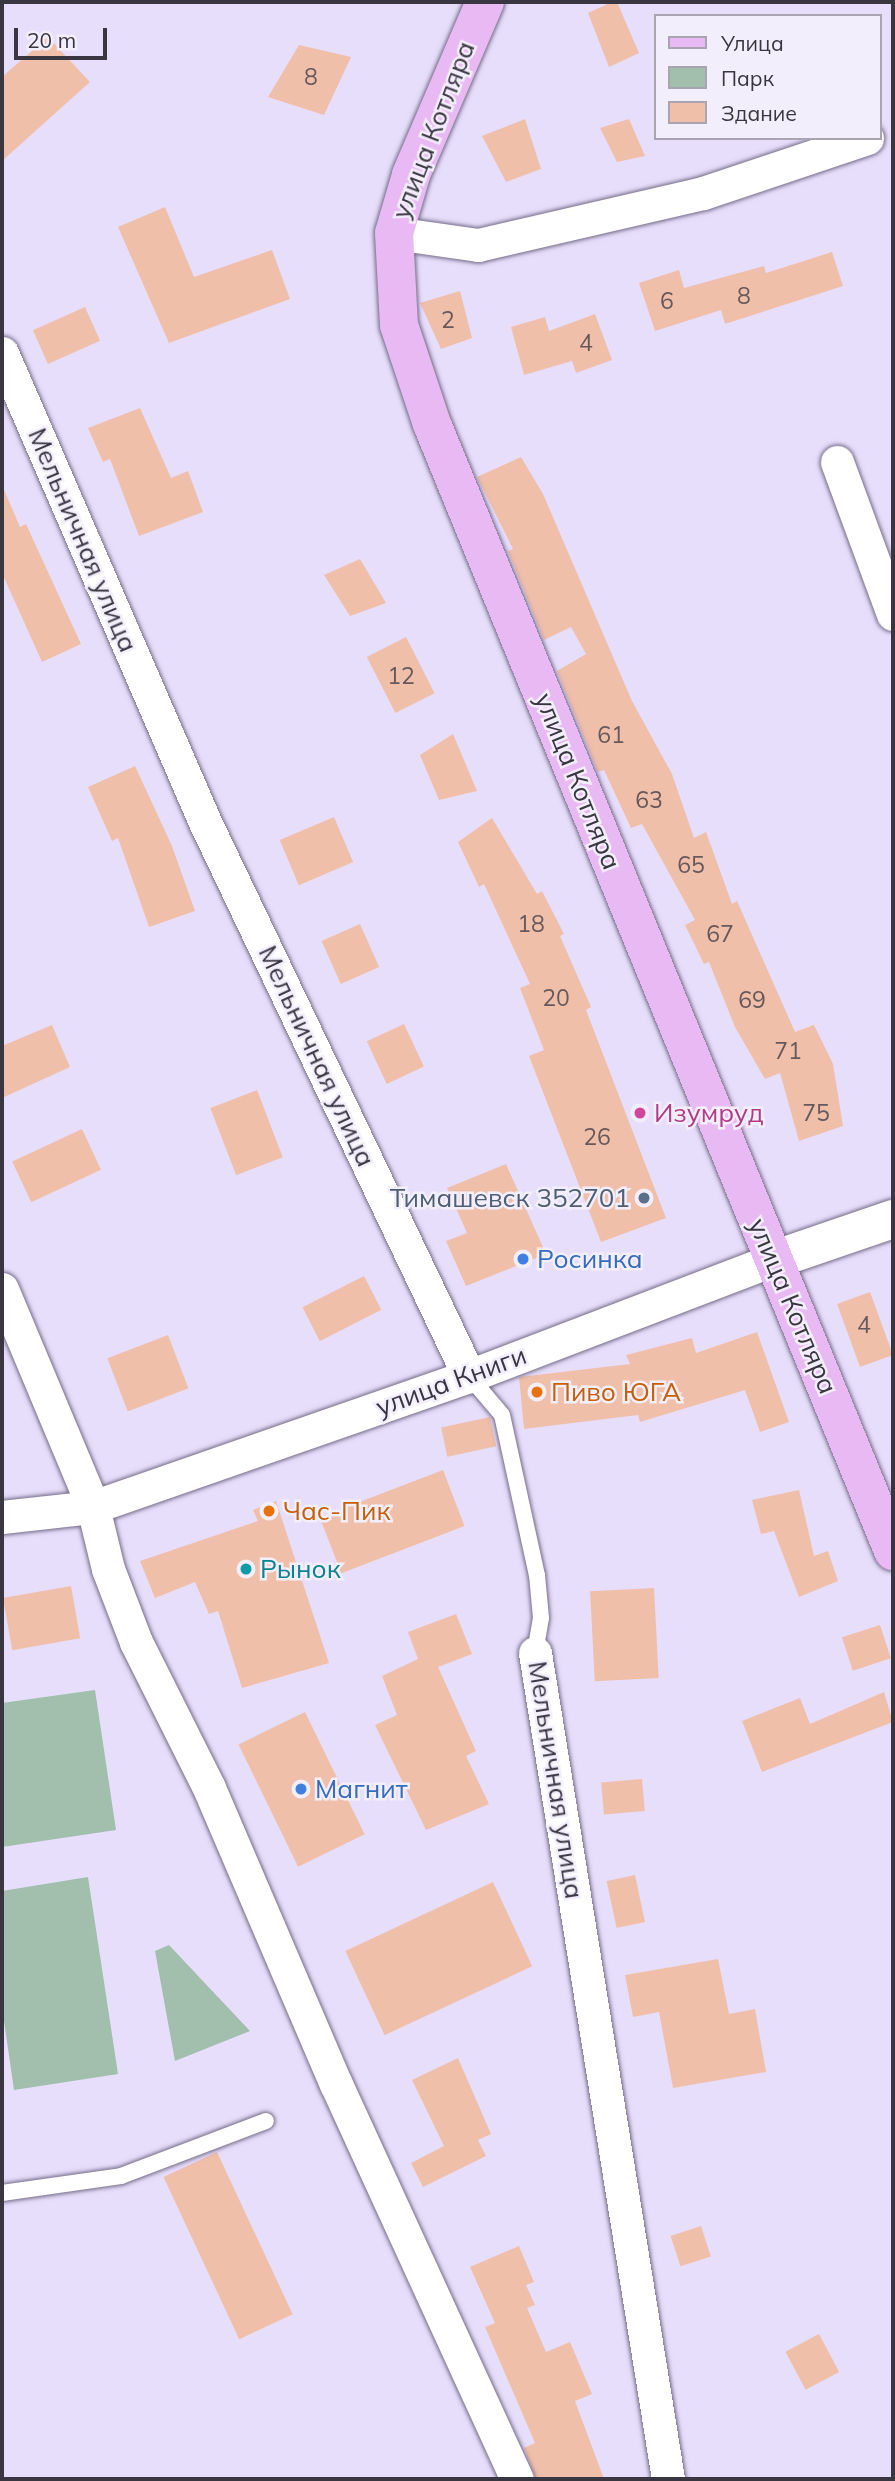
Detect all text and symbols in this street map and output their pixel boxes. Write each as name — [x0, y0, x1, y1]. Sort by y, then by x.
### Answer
scale bar — [18, 14, 110, 58]
legend — [654, 14, 881, 140]
text: 20 m — [27, 27, 76, 53]
text: Улица — [721, 30, 784, 56]
street label: улица Котляра — [385, 37, 481, 223]
house number: 8 — [304, 63, 318, 91]
text: Парк — [721, 65, 774, 91]
text: Здание — [721, 100, 797, 126]
house number: 8 — [737, 282, 751, 310]
house number: 6 — [660, 287, 674, 315]
house number: 2 — [441, 306, 455, 334]
house number: 4 — [579, 329, 593, 357]
street label: Мельничная улица — [22, 423, 144, 657]
house number: 12 — [387, 662, 415, 690]
street label: улица Котляра — [528, 688, 628, 874]
house number: 61 — [597, 721, 625, 749]
house number: 63 — [635, 786, 663, 814]
house number: 65 — [677, 851, 705, 879]
house number: 18 — [517, 910, 545, 938]
house number: 67 — [706, 920, 734, 948]
street label: Мельничная улица — [252, 941, 382, 1171]
house number: 20 — [542, 984, 570, 1012]
house number: 69 — [738, 986, 766, 1014]
house number: 71 — [774, 1037, 802, 1065]
place label: Изумруд — [654, 1097, 763, 1129]
house number: 75 — [802, 1099, 830, 1127]
marker: Изумруд — [632, 1105, 648, 1121]
house number: 26 — [583, 1123, 611, 1151]
place label: Тимашевск 352701 — [390, 1182, 630, 1214]
marker: Тимашевск 352701 — [636, 1190, 652, 1206]
street label: улица Котляра — [742, 1214, 844, 1398]
place label: Росинка — [537, 1243, 643, 1275]
marker: Росинка — [515, 1251, 531, 1267]
house number: 4 — [857, 1311, 871, 1339]
street label: улица Книги — [372, 1339, 530, 1423]
place label: Пиво ЮГА — [551, 1376, 681, 1408]
marker: Пиво ЮГА — [529, 1384, 545, 1400]
place label: Час-Пик — [283, 1495, 390, 1527]
marker: Час-Пик — [261, 1503, 277, 1519]
place label: Рынок — [260, 1553, 341, 1585]
marker: Рынок — [238, 1561, 254, 1577]
street label: Мельничная улица — [522, 1659, 590, 1901]
place label: Магнит — [315, 1773, 408, 1805]
marker: Магнит — [293, 1781, 309, 1797]

